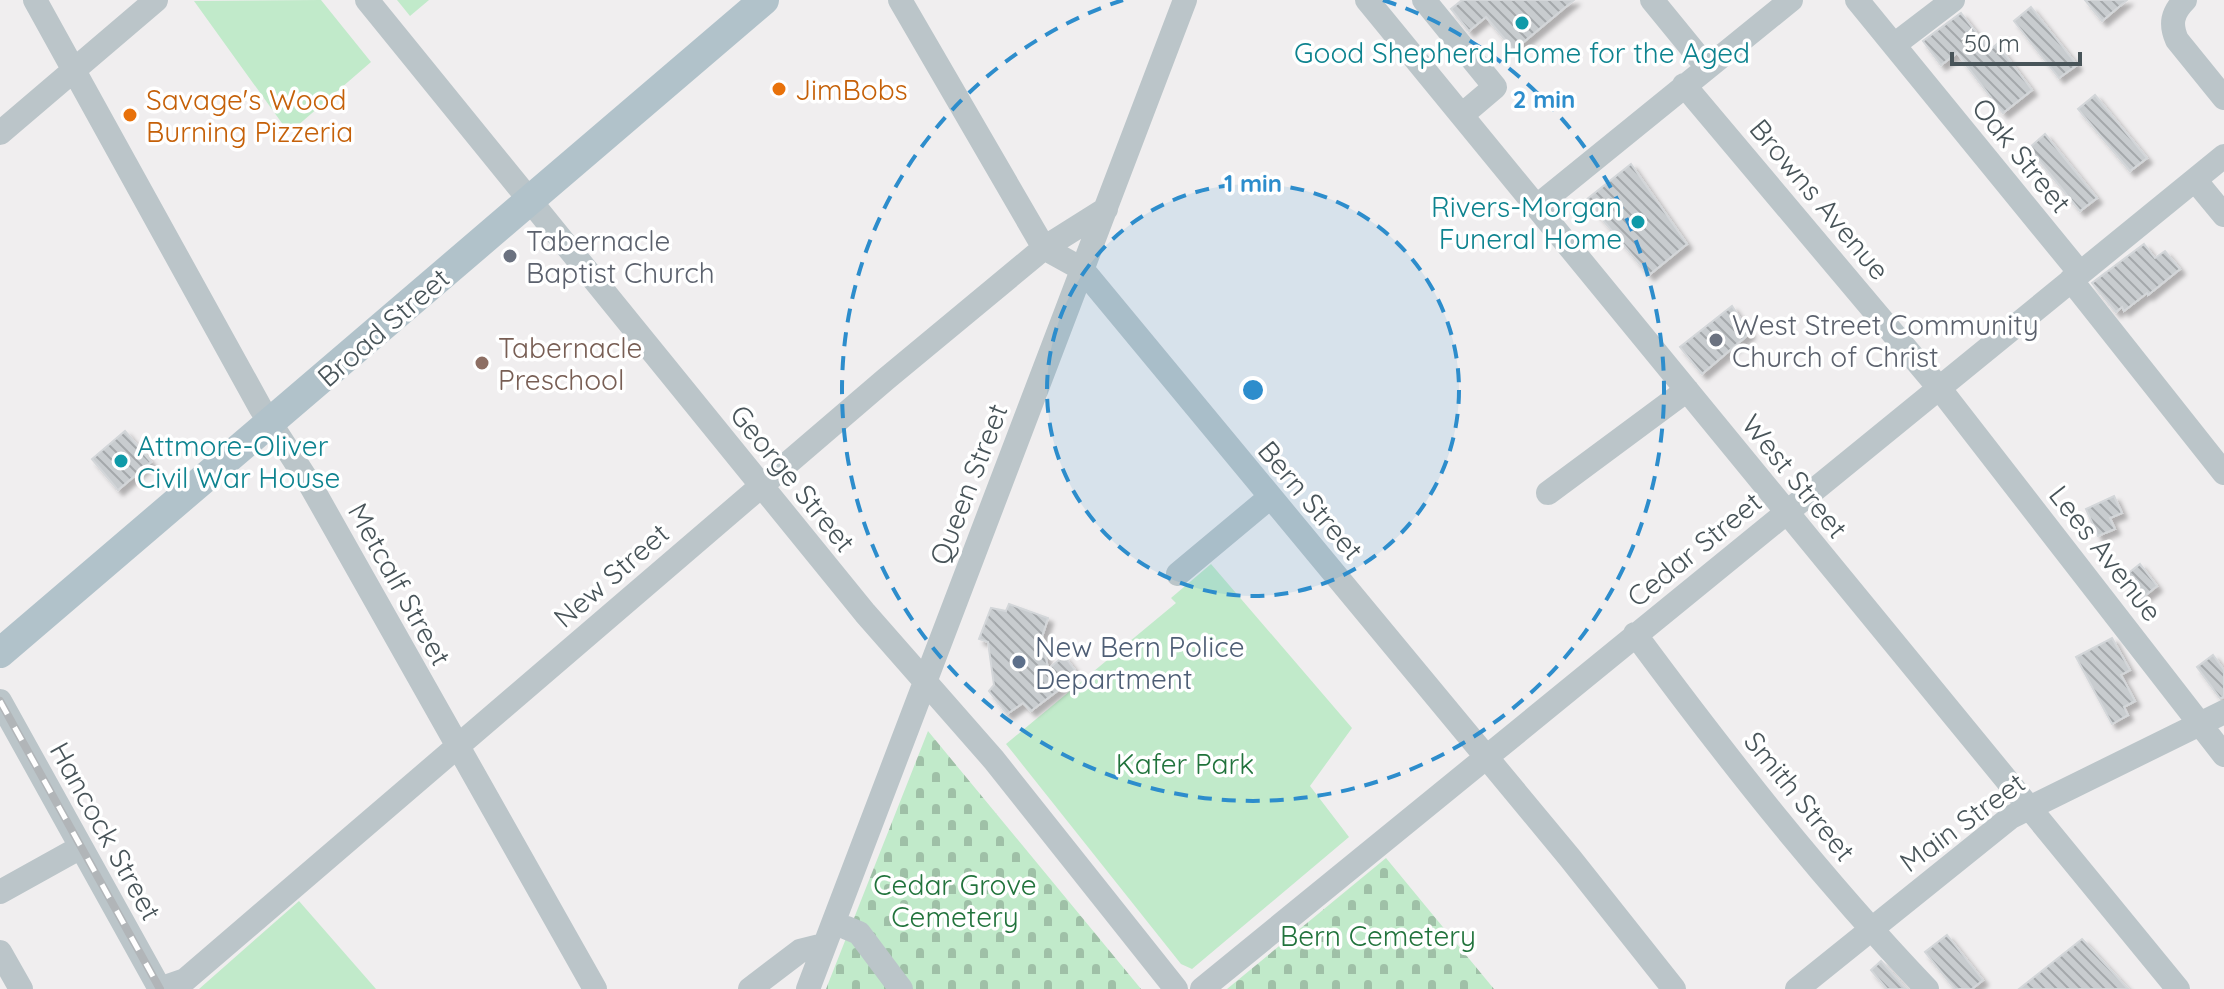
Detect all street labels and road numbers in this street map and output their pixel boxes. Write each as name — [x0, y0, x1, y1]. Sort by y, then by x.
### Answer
street label: Oak Street — [1965, 91, 2079, 219]
street label: Browns Avenue — [1743, 111, 1897, 287]
street label: Broad Street — [310, 260, 456, 394]
street label: George Street — [723, 397, 863, 559]
street label: Queen Street — [921, 399, 1015, 569]
street label: West Street — [1734, 407, 1856, 545]
street label: Bern Street — [1251, 433, 1371, 567]
street label: Lees Avenue — [2042, 478, 2170, 628]
street label: Cedar Street — [1620, 484, 1768, 614]
street label: Metcalf Street — [341, 497, 459, 671]
street label: New Street — [546, 515, 676, 635]
street label: Smith Street — [1737, 724, 1863, 868]
street label: Hancock Street — [43, 736, 169, 926]
street label: Main Street — [1892, 765, 2032, 879]

